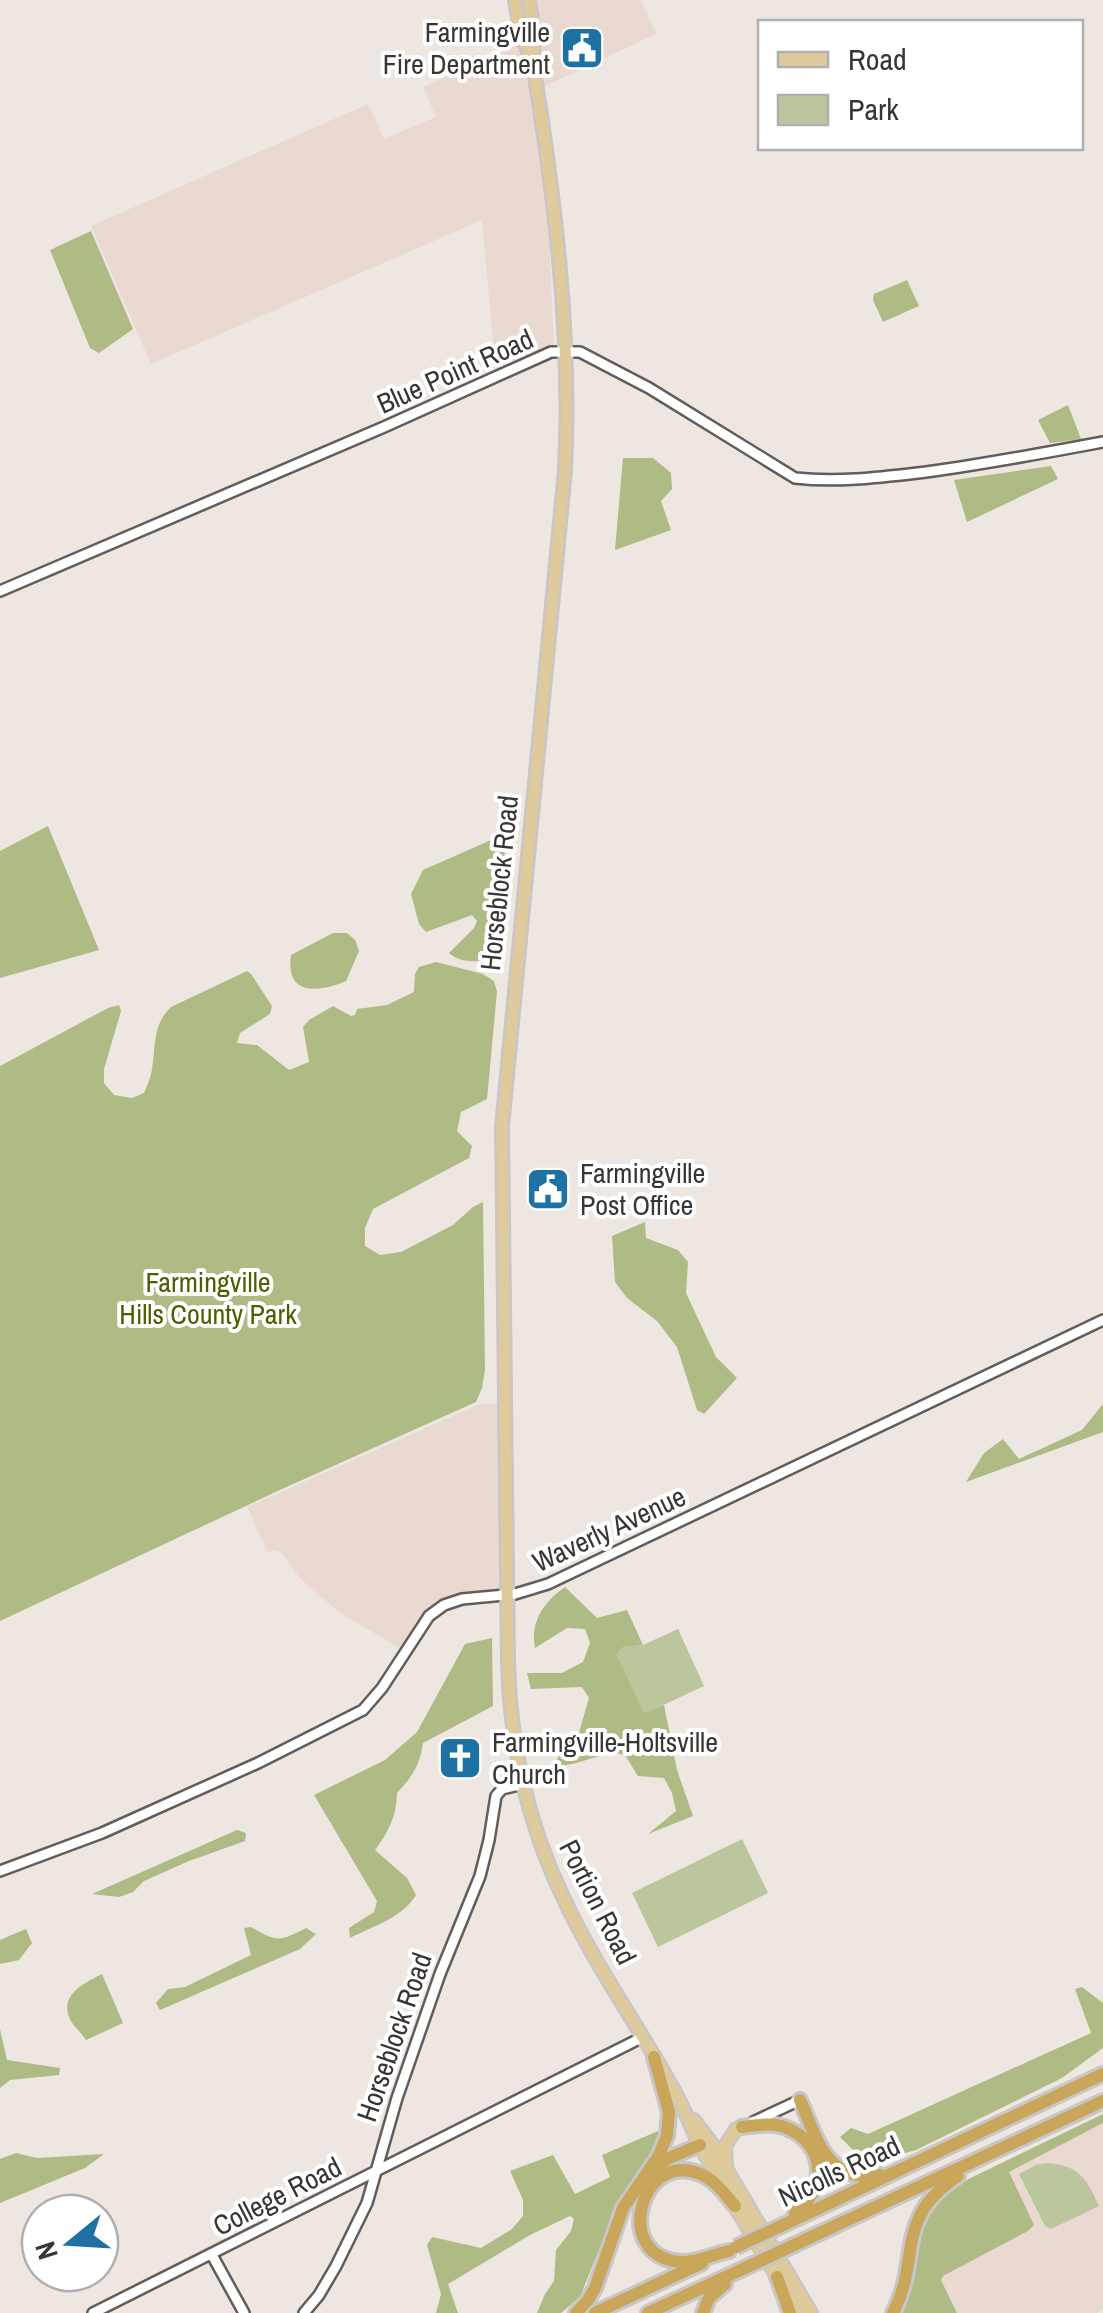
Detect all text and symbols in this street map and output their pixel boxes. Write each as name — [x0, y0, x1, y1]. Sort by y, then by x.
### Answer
place label: Farmingville Fire Department — [383, 13, 550, 83]
legend — [758, 20, 1083, 150]
public building icon: Farmingville Fire Department — [559, 25, 605, 71]
text: Road — [848, 39, 907, 79]
text: Park — [848, 89, 899, 129]
street label: Blue Point Road — [371, 320, 539, 422]
street label: Horseblock Road — [471, 793, 527, 973]
place label: Farmingville Post Office — [580, 1154, 705, 1224]
public building icon: Farmingville Post Office — [525, 1166, 571, 1212]
park label: Farmingville Hills County Park — [119, 1263, 297, 1333]
street label: Waverly Avenue — [526, 1477, 692, 1581]
place label: Farmingville-Holtsville Church — [492, 1723, 718, 1793]
church icon: Farmingville-Holtsville Church — [437, 1735, 483, 1781]
street label: Portion Road — [550, 1833, 646, 1971]
street label: Horseblock Road — [347, 1948, 441, 2126]
street label: Nicolls Road — [772, 2126, 906, 2216]
street label: College Road — [206, 2147, 348, 2245]
north arrow — [20, 2193, 120, 2293]
text: N — [26, 2237, 67, 2264]

